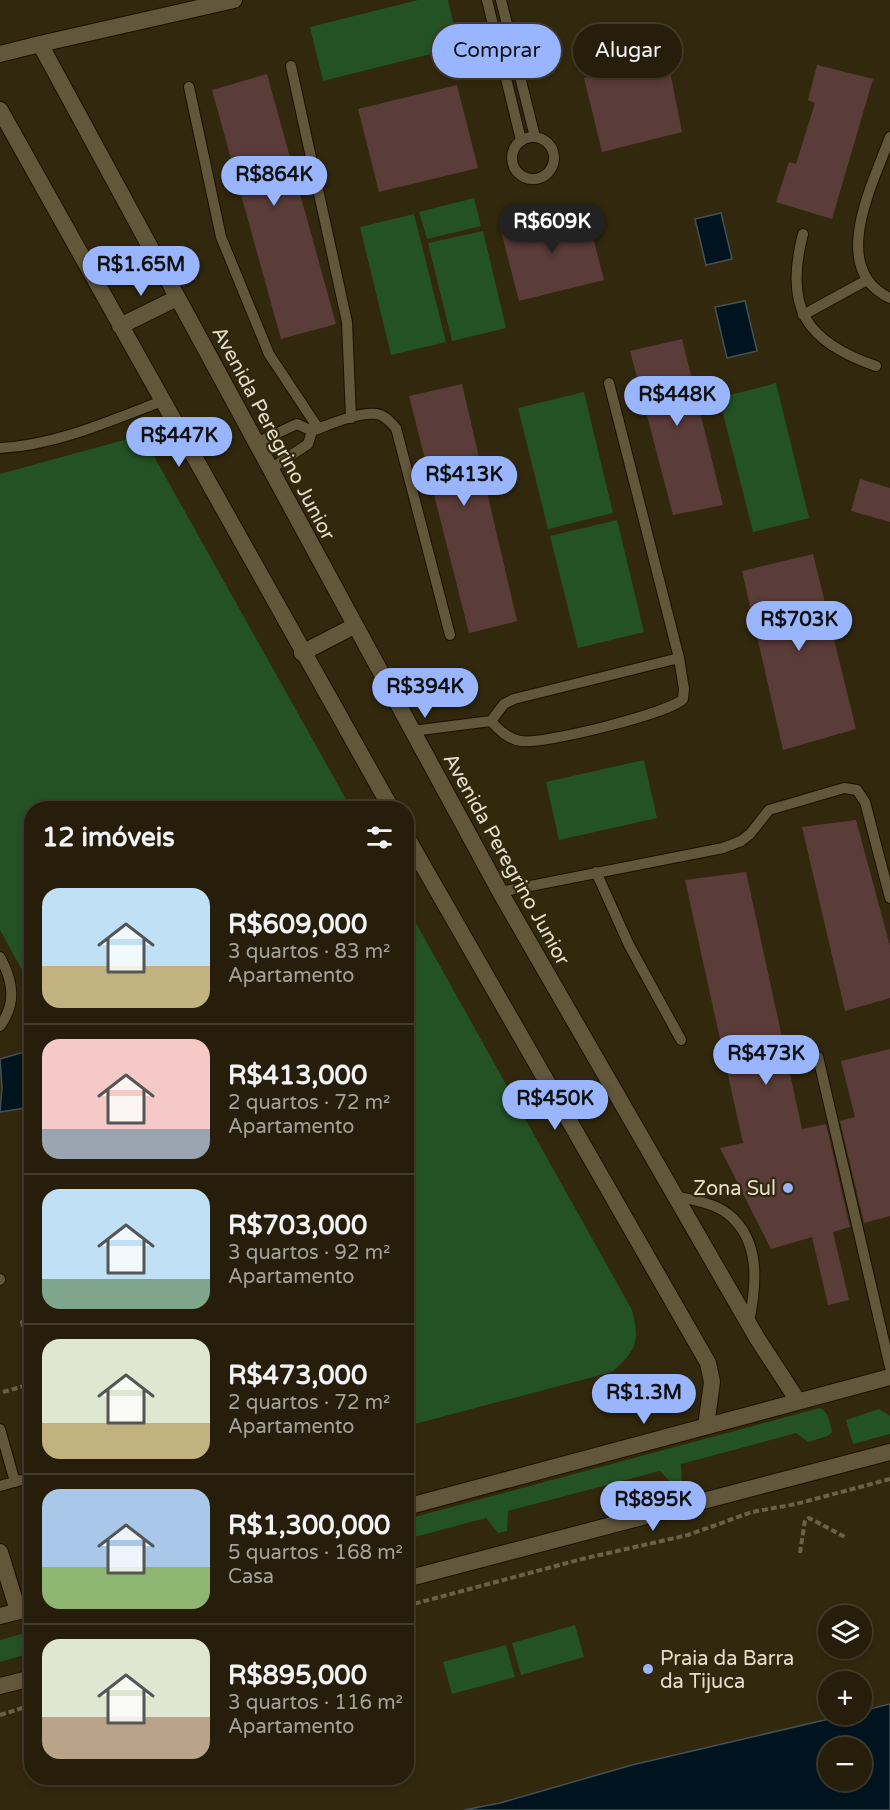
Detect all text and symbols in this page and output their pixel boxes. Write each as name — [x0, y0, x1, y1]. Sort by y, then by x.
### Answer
chip: Comprar — [432, 24, 561, 78]
chip: Alugar — [573, 24, 682, 78]
pin: R$864K — [225, 156, 323, 207]
text: R$864K — [235, 163, 313, 187]
pin: R$609K — [503, 203, 601, 254]
text: R$609K — [513, 210, 591, 234]
pin: R$1.65M — [86, 246, 196, 297]
text: R$1.65M — [97, 253, 185, 277]
street label: Avenida Peregrino Junior — [207, 322, 340, 545]
pin: R$448K — [628, 376, 726, 427]
text: R$448K — [638, 383, 716, 407]
pin: R$447K — [130, 417, 228, 468]
text: R$447K — [140, 424, 218, 448]
pin: R$413K — [415, 456, 513, 507]
text: R$413K — [425, 463, 503, 487]
pin: R$703K — [750, 601, 848, 652]
text: R$703K — [760, 608, 838, 632]
pin: R$394K — [376, 668, 474, 719]
text: R$394K — [386, 675, 464, 699]
street label: Avenida Peregrino Junior — [438, 749, 575, 970]
icon: filters — [363, 821, 396, 854]
text: 12 imóveis — [42, 822, 175, 853]
text: R$609,000 — [228, 909, 367, 940]
icon: home — [90, 912, 162, 984]
text: 3 quartos · 83 m² — [228, 940, 390, 964]
text: Apartamento — [228, 964, 354, 988]
pin: R$473K — [717, 1035, 815, 1086]
text: R$473K — [727, 1042, 805, 1066]
text: R$413,000 — [228, 1060, 367, 1091]
icon: home — [90, 1063, 162, 1135]
pin: R$450K — [506, 1080, 604, 1131]
text: R$450K — [516, 1087, 594, 1111]
text: 2 quartos · 72 m² — [228, 1091, 390, 1115]
text: Apartamento — [228, 1115, 354, 1139]
place label: Zona Sul — [693, 1177, 776, 1201]
marker: Zona Sul — [781, 1181, 795, 1195]
text: R$703,000 — [228, 1210, 367, 1241]
icon: home — [90, 1213, 162, 1285]
text: 3 quartos · 92 m² — [228, 1241, 390, 1265]
text: Apartamento — [228, 1265, 354, 1289]
text: R$473,000 — [228, 1360, 367, 1391]
icon: home — [90, 1363, 162, 1435]
pin: R$1.3M — [595, 1374, 693, 1425]
text: R$1.3M — [606, 1381, 682, 1405]
text: 2 quartos · 72 m² — [228, 1391, 390, 1415]
text: Apartamento — [228, 1415, 354, 1439]
pin: R$895K — [604, 1481, 702, 1532]
text: R$895K — [614, 1488, 692, 1512]
text: R$1,300,000 — [228, 1510, 390, 1541]
icon: home — [90, 1513, 162, 1585]
text: 5 quartos · 168 m² — [228, 1541, 403, 1565]
text: Casa — [228, 1565, 274, 1589]
map controls — [818, 1605, 872, 1791]
button: layers — [818, 1605, 872, 1659]
place label: Praia da Barra da Tijuca — [660, 1647, 794, 1694]
text: R$895,000 — [228, 1660, 367, 1691]
marker: Praia da Barra da Tijuca — [641, 1662, 655, 1676]
icon: home — [90, 1663, 162, 1735]
button: + — [818, 1671, 872, 1725]
text: 3 quartos · 116 m² — [228, 1691, 403, 1715]
text: Apartamento — [228, 1715, 354, 1739]
button: − — [818, 1737, 872, 1791]

